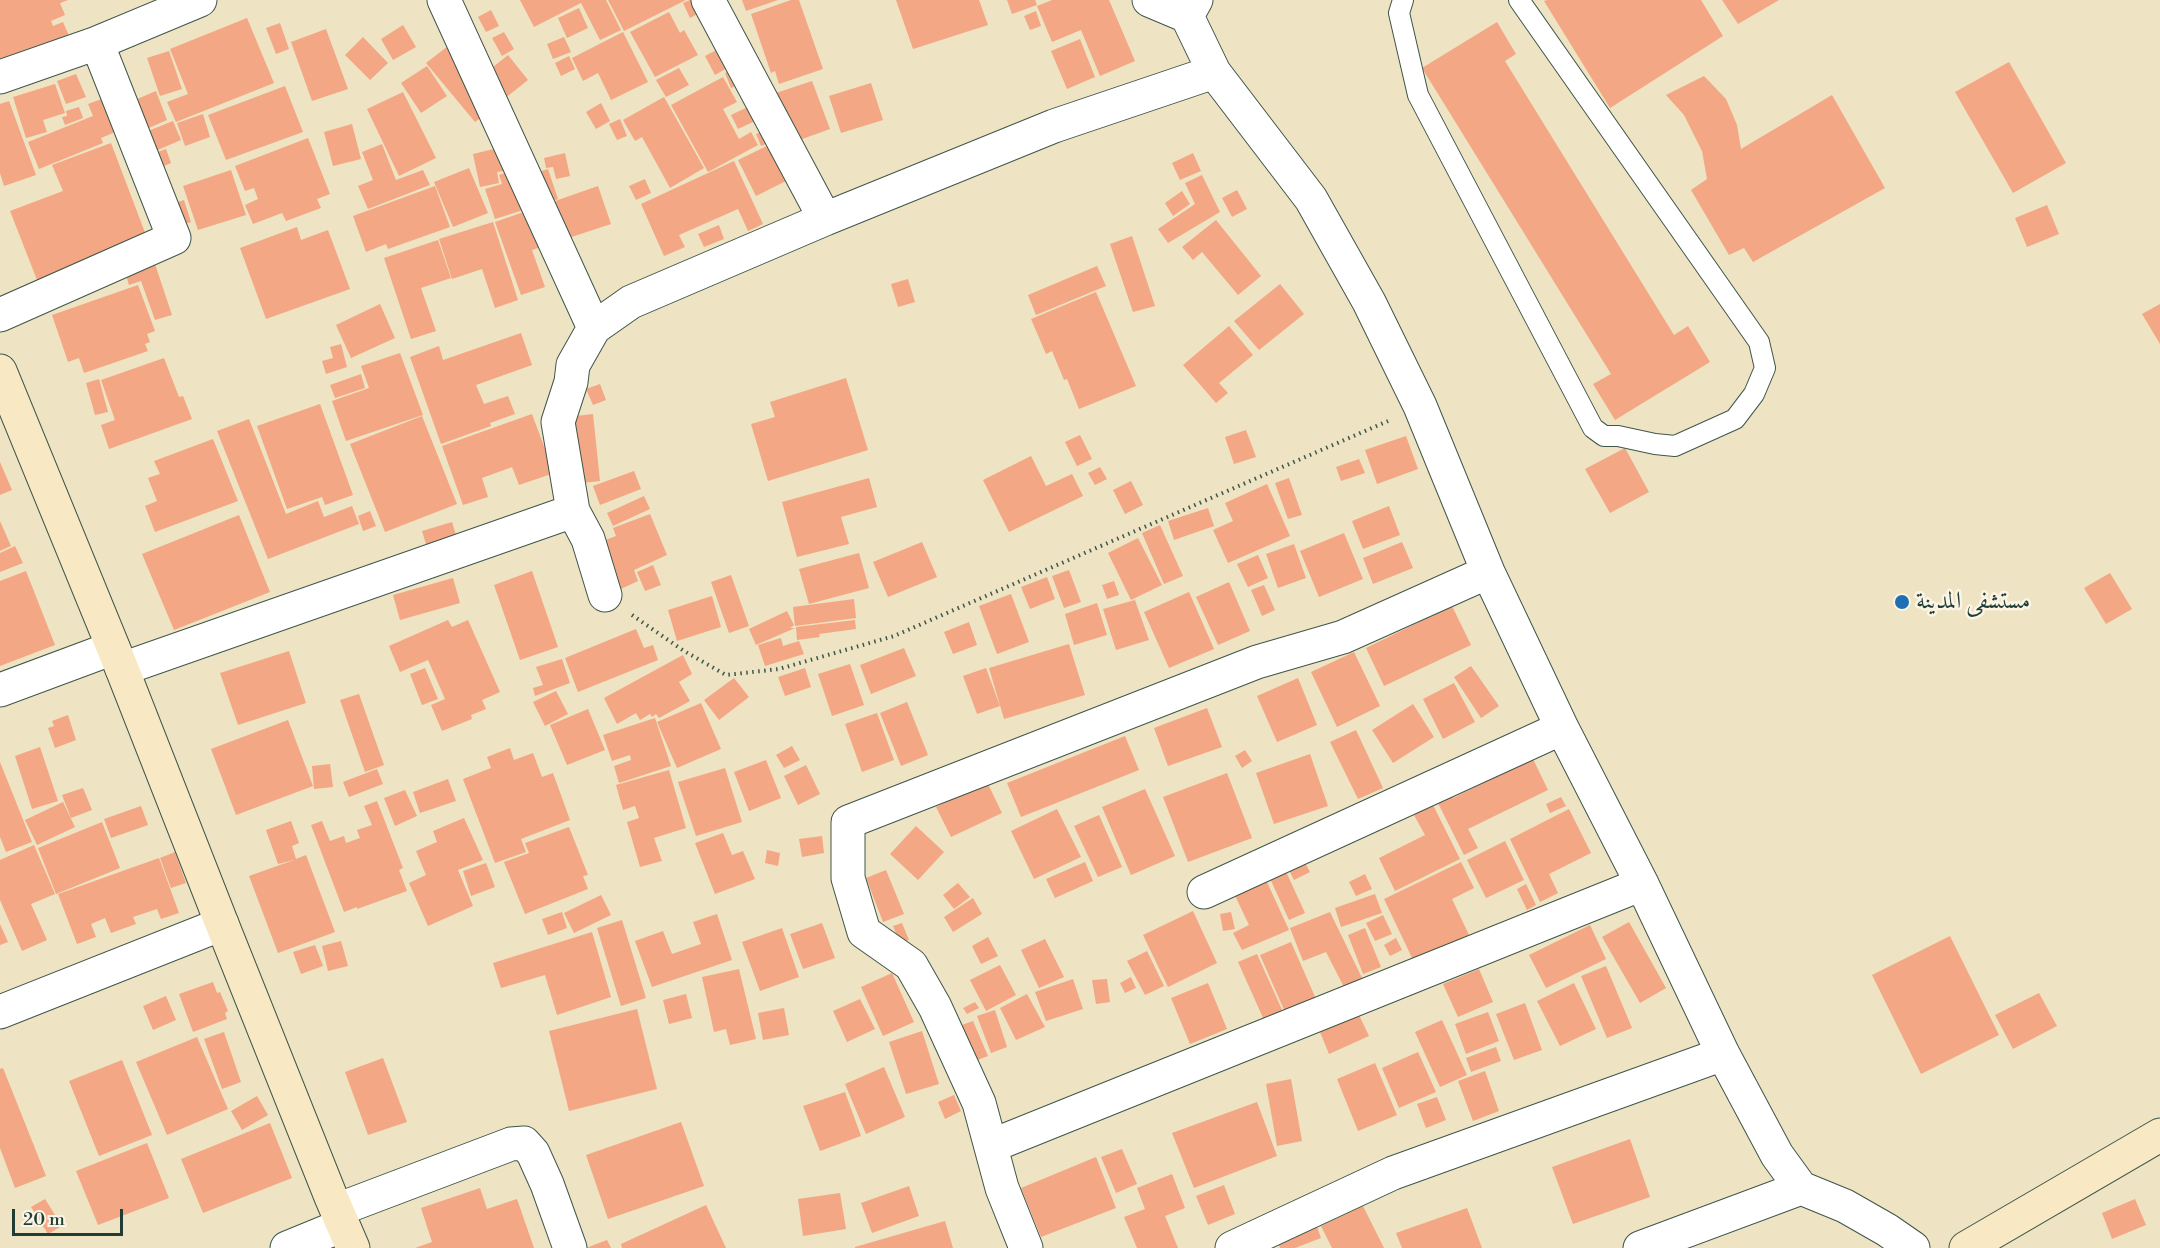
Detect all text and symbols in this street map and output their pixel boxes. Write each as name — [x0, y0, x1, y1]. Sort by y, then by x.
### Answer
place label: مستشفى المدينة — [1916, 588, 2030, 616]
marker: مستشفى المدينة — [1893, 593, 1911, 611]
scale bar — [15, 1197, 126, 1235]
text: 20 m — [23, 1208, 65, 1231]

